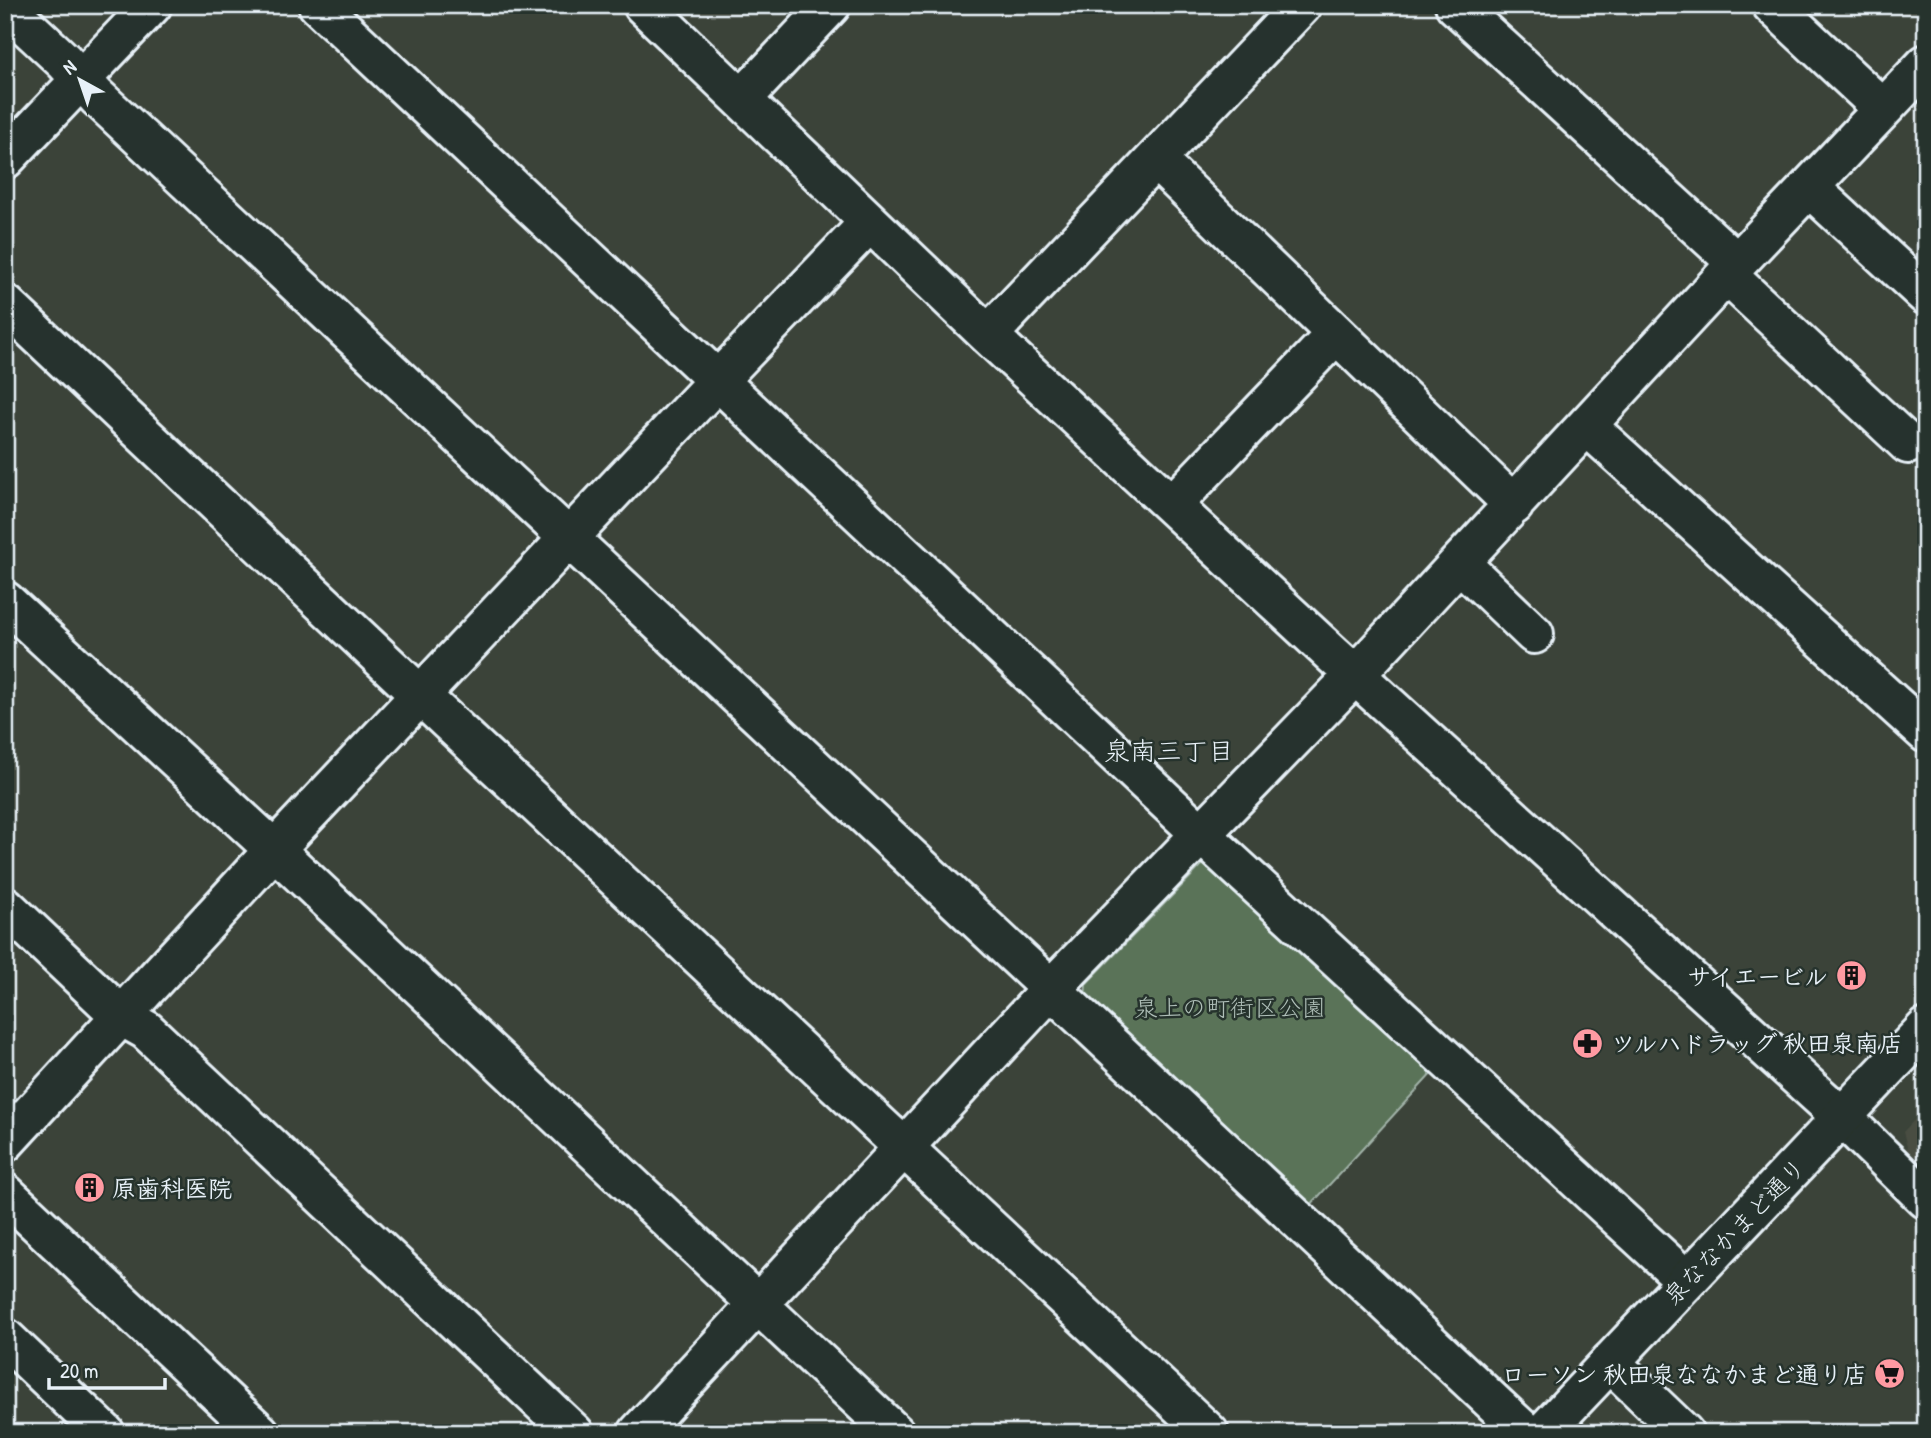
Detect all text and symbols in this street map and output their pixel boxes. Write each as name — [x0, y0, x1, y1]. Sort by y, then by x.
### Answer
north arrow — [46, 46, 116, 116]
text: N — [57, 54, 81, 80]
district label: 泉南三丁目 — [1104, 733, 1234, 768]
building icon: サイエービル — [1834, 959, 1868, 993]
place label: サイエービル — [1687, 960, 1828, 992]
park label: 泉上の町街区公園 — [1134, 991, 1326, 1023]
pharmacy icon: ツルハドラッグ 秋田泉南店 — [1571, 1026, 1605, 1060]
place label: ツルハドラッグ 秋田泉南店 — [1611, 1027, 1903, 1059]
street label: 泉ななかまど通り — [1656, 1151, 1812, 1311]
building icon: 原歯科医院 — [72, 1171, 106, 1205]
place label: 原歯科医院 — [112, 1172, 232, 1204]
scale bar — [49, 1347, 164, 1391]
text: 20 m — [60, 1356, 98, 1385]
supermarket icon: ローソン 秋田泉ななかまど通り店 — [1873, 1357, 1907, 1391]
place label: ローソン 秋田泉ななかまど通り店 — [1501, 1358, 1867, 1390]

